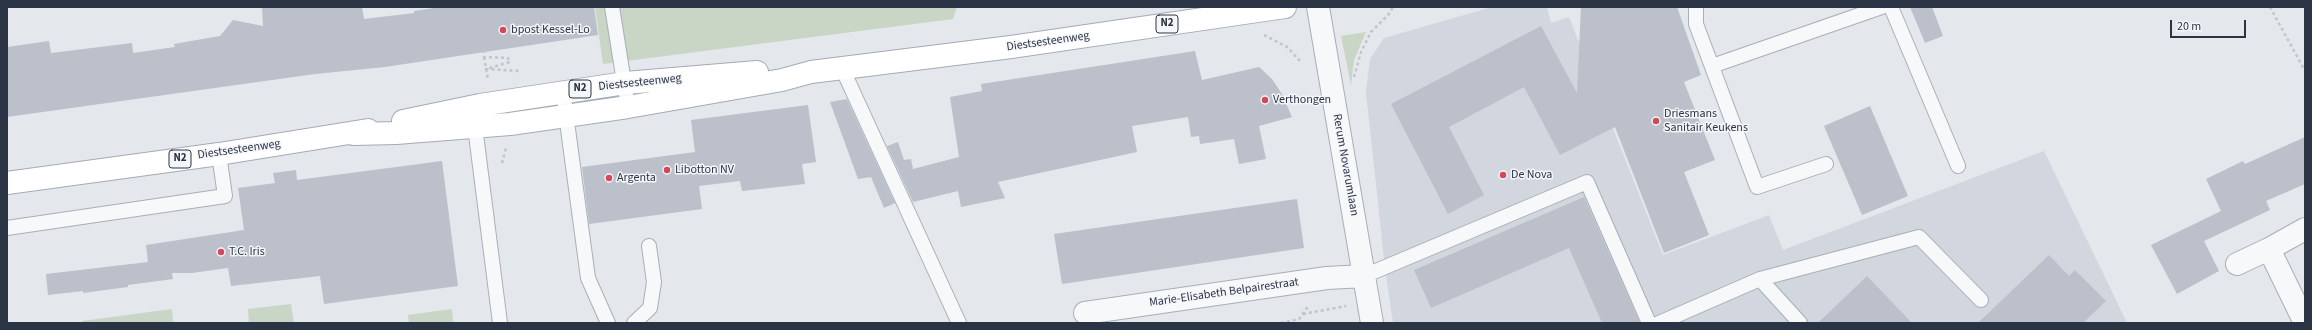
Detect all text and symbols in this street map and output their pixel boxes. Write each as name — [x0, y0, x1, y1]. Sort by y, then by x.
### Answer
scale bar — [2172, 12, 2248, 38]
road number: N2 — [1156, 15, 1178, 33]
text: 20 m — [2177, 18, 2201, 35]
place label: bpost Kessel-Lo — [511, 23, 590, 37]
marker: bpost Kessel-Lo — [498, 25, 508, 35]
street label: Diestsesteenweg — [1006, 29, 1090, 55]
street label: Diestsesteenweg — [598, 71, 682, 95]
road number: N2 — [569, 80, 591, 98]
place label: Verthongen — [1273, 93, 1331, 107]
marker: Verthongen — [1260, 95, 1270, 105]
place label: Driesmans Sanitair Keukens — [1664, 107, 1748, 135]
street label: Rerum Novarumlaan — [1329, 113, 1361, 217]
marker: Driesmans Sanitair Keukens — [1651, 116, 1661, 126]
street label: Diestsesteenweg — [197, 137, 281, 163]
road number: N2 — [169, 150, 191, 168]
place label: Libotton NV — [675, 163, 734, 177]
marker: Libotton NV — [662, 165, 672, 175]
place label: De Nova — [1511, 168, 1552, 182]
marker: De Nova — [1498, 170, 1508, 180]
place label: Argenta — [617, 171, 656, 185]
marker: Argenta — [604, 173, 614, 183]
place label: T.C. Iris — [229, 245, 265, 259]
marker: T.C. Iris — [216, 247, 226, 257]
street label: Marie-Elisabeth Belpairestraat — [1148, 275, 1300, 311]

